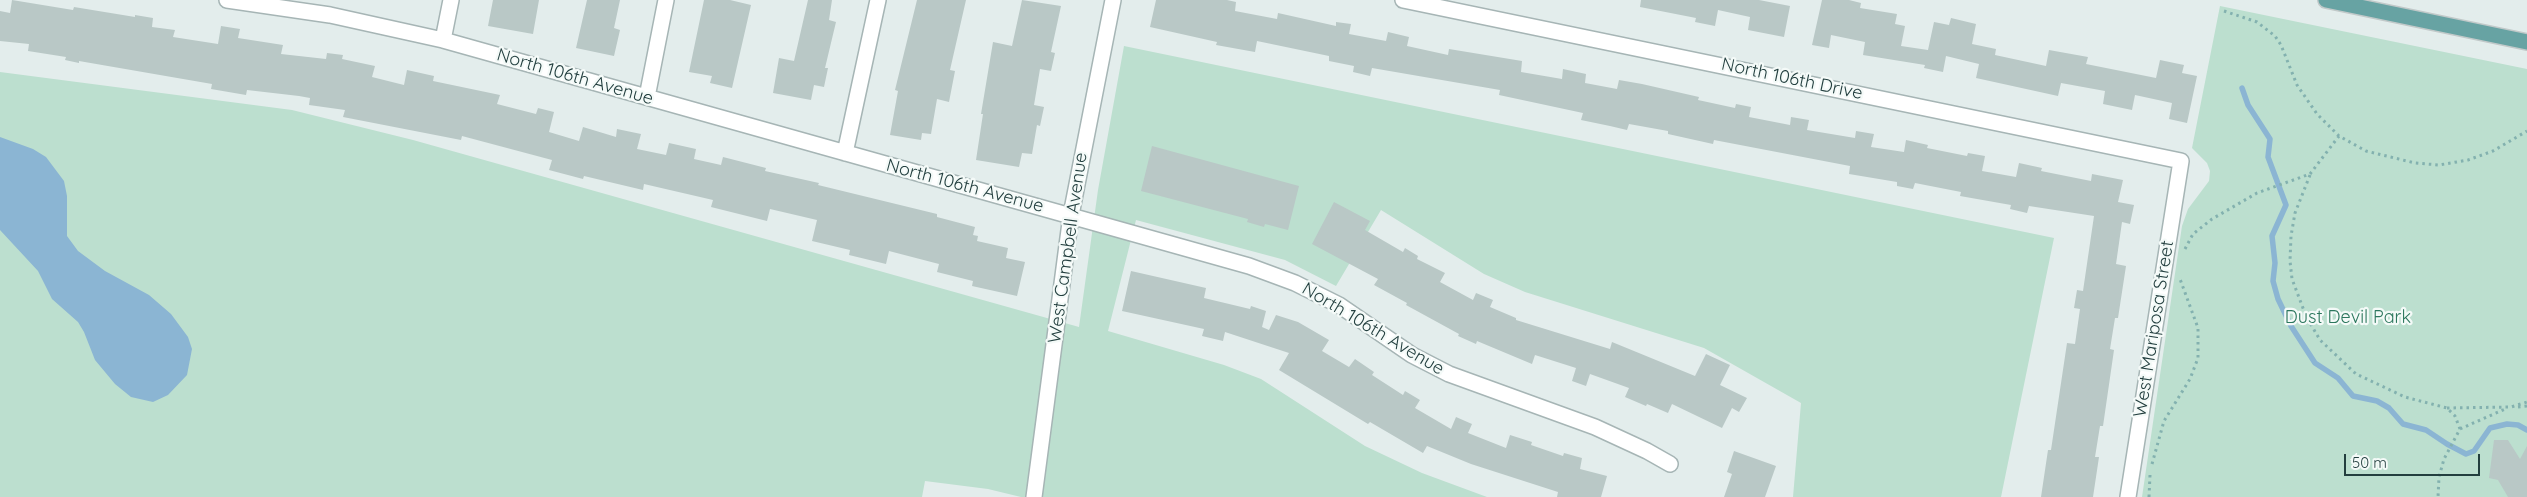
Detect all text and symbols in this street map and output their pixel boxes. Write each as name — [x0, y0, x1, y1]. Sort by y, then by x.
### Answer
street label: North 106th Avenue — [494, 44, 656, 110]
street label: North 106th Drive — [1719, 53, 1865, 105]
street label: West Campbell Avenue — [1044, 151, 1092, 345]
street label: North 106th Avenue — [884, 155, 1046, 217]
street label: West Mariposa Street — [2129, 239, 2179, 419]
street label: North 106th Avenue — [1298, 278, 1448, 380]
park label: Dust Devil Park — [2285, 307, 2411, 329]
scale bar — [2347, 444, 2483, 476]
text: 50 m — [2352, 453, 2387, 472]

